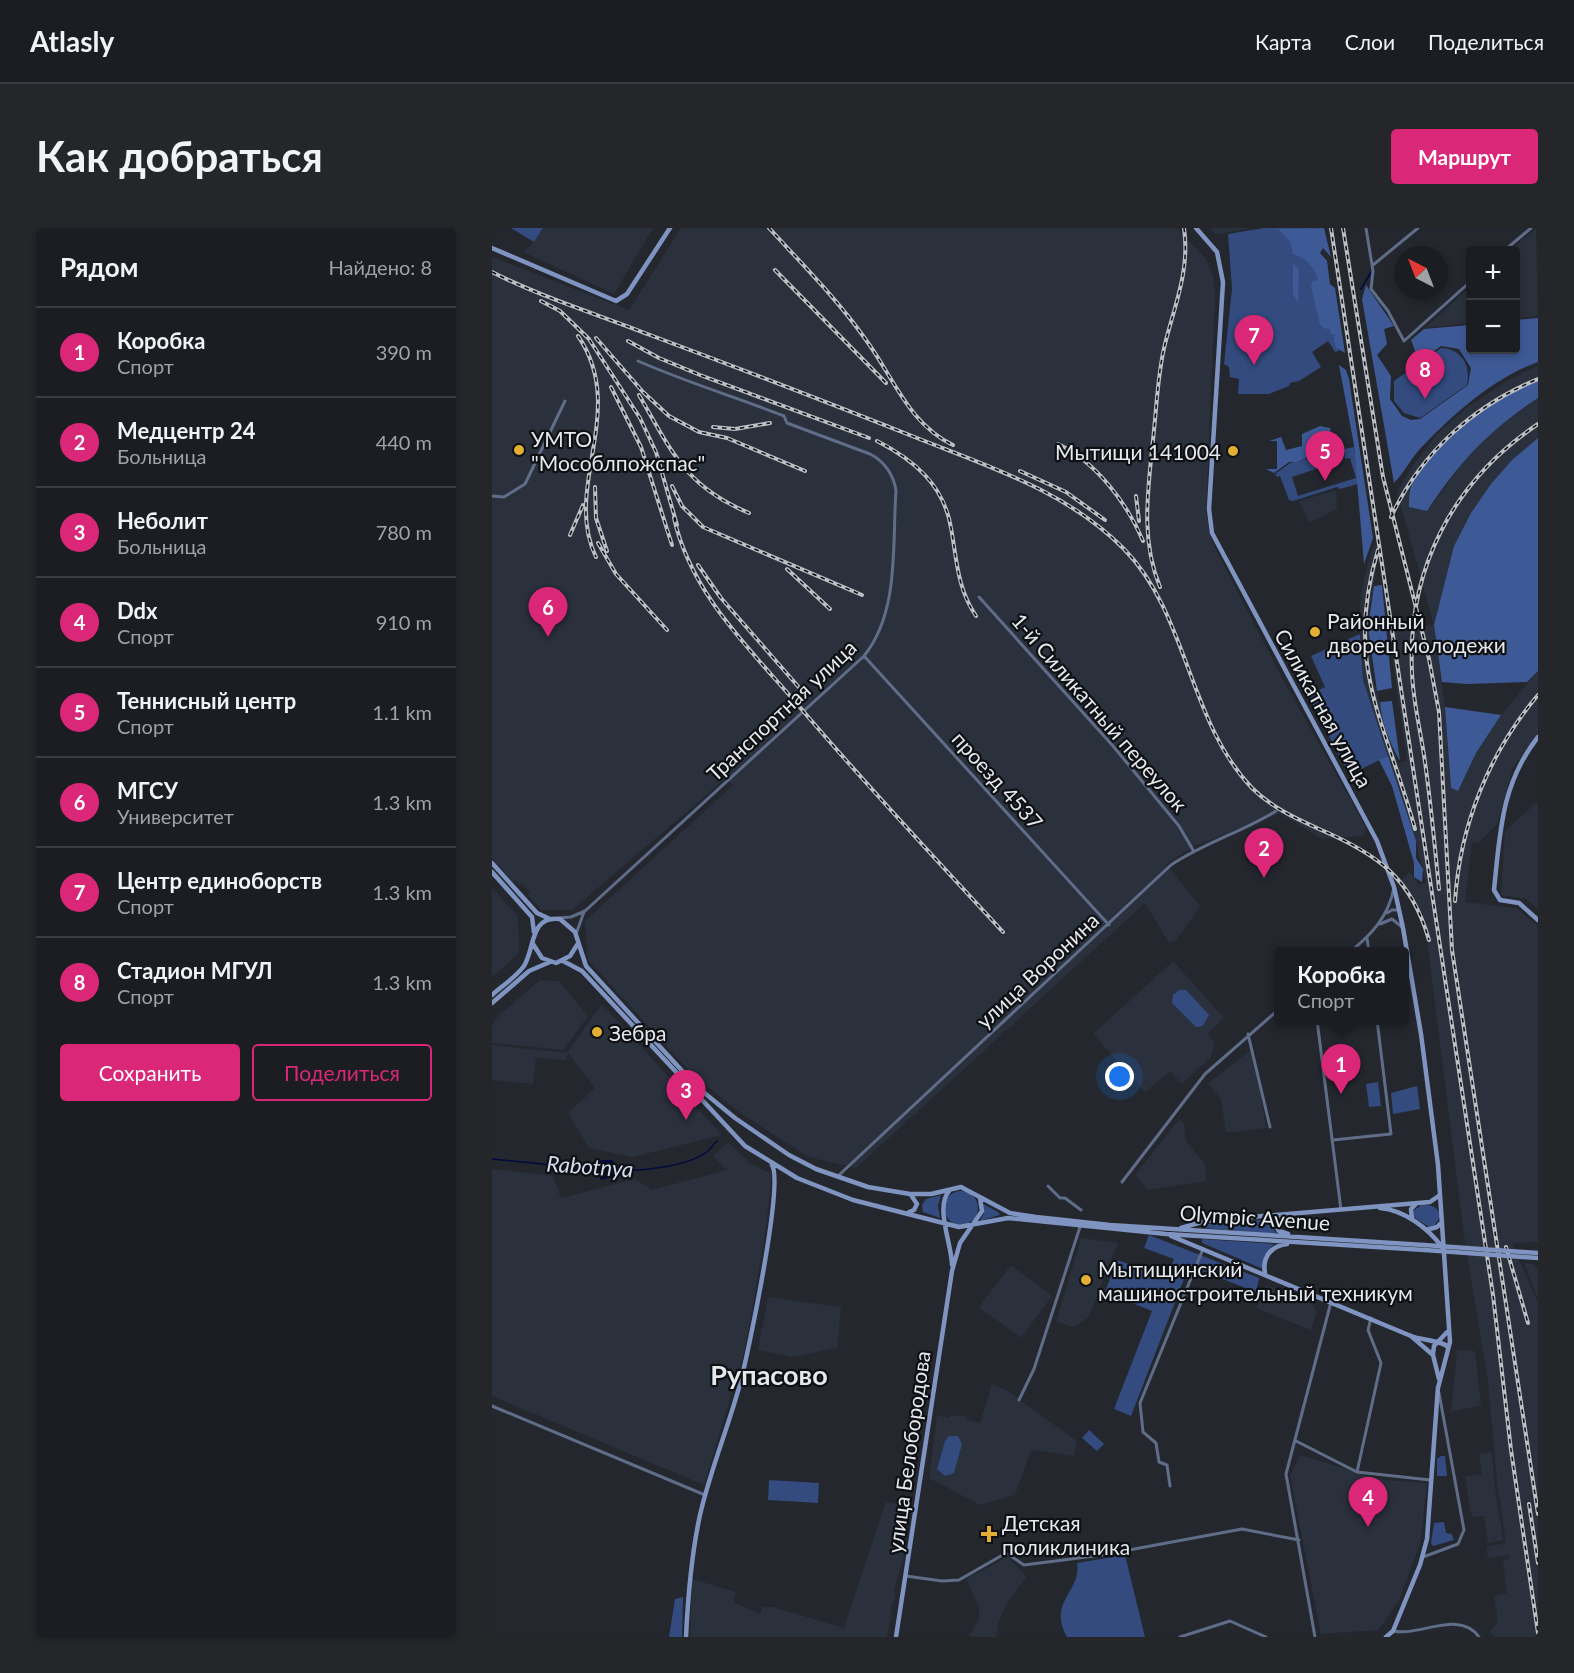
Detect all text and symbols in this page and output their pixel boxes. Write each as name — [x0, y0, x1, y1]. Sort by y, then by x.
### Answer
text: Atlasly — [30, 24, 114, 58]
text: Карта — [1255, 29, 1312, 54]
text: Слои — [1345, 29, 1395, 54]
text: Поделиться — [1428, 29, 1544, 54]
button: Маршрут — [1391, 129, 1538, 184]
text: Как добраться — [36, 131, 323, 181]
north arrow — [1394, 246, 1448, 300]
map controls — [1466, 246, 1520, 354]
button: + — [1466, 246, 1520, 300]
text: Рядом — [60, 251, 138, 283]
text: Найдено: 8 — [329, 255, 432, 279]
button: − — [1466, 300, 1520, 354]
pin: 7 — [1234, 316, 1274, 365]
text: Коробка — [117, 327, 205, 354]
text: 1 — [74, 340, 85, 364]
text: 390 m — [376, 340, 432, 364]
pin: 8 — [1406, 350, 1444, 399]
text: Спорт — [117, 354, 174, 378]
text: Медцентр 24 — [117, 417, 255, 444]
place label: УМТО "Мособлпожспас" — [531, 426, 705, 475]
text: 2 — [74, 430, 85, 454]
text: 440 m — [376, 430, 432, 454]
pin: 5 — [1306, 432, 1344, 481]
place label: Мытищи 141004 — [1055, 439, 1221, 464]
marker: УМТО "Мособлпожспас" — [512, 443, 526, 457]
text: Больница — [117, 444, 206, 468]
marker: Мытищи 141004 — [1226, 444, 1240, 458]
text: Неболит — [117, 507, 208, 534]
text: 3 — [74, 520, 85, 544]
text: 780 m — [376, 520, 432, 544]
text: Больница — [117, 534, 206, 558]
pin: 6 — [528, 588, 568, 637]
text: Ddx — [117, 597, 158, 624]
street label: 1-й Силикатный переулок — [1007, 608, 1193, 816]
place label: Районный дворец молодежи — [1327, 608, 1506, 657]
text: 4 — [74, 610, 85, 634]
text: 910 m — [376, 610, 432, 634]
text: Спорт — [117, 624, 174, 648]
street label: Силикатная улица — [1270, 624, 1378, 792]
marker: Районный дворец молодежи — [1308, 625, 1322, 639]
street label: Транспортная улица — [701, 634, 861, 786]
text: Теннисный центр — [117, 687, 296, 714]
text: 5 — [74, 700, 85, 724]
text: 1.1 km — [372, 700, 432, 724]
text: Спорт — [117, 714, 174, 738]
street label: проезд 4537 — [948, 726, 1048, 834]
text: МГСУ — [117, 777, 178, 804]
text: 6 — [74, 790, 85, 814]
text: 1.3 km — [372, 790, 432, 814]
text: Университет — [117, 804, 234, 828]
pin: 2 — [1244, 828, 1284, 878]
text: Центр единоборств — [117, 867, 322, 894]
text: 7 — [74, 880, 85, 904]
text: 1.3 km — [372, 880, 432, 904]
text: Спорт — [117, 894, 174, 918]
street label: улица Воронина — [971, 907, 1103, 1033]
popup — [1274, 947, 1409, 1025]
text: Стадион МГУЛ — [117, 957, 273, 984]
text: Коробка — [1297, 961, 1386, 988]
text: 8 — [74, 970, 85, 994]
text: 1.3 km — [372, 970, 432, 994]
text: Спорт — [117, 984, 174, 1008]
text: Спорт — [1297, 988, 1354, 1012]
place label: Зебра — [609, 1020, 667, 1045]
marker: Зебра — [590, 1025, 604, 1039]
button: Сохранить — [60, 1044, 240, 1101]
button: Поделиться — [252, 1044, 432, 1101]
pin: 1 — [1322, 1044, 1360, 1094]
your location — [1105, 1062, 1134, 1091]
pin: 3 — [666, 1070, 706, 1120]
water label: Rabotnya — [546, 1149, 634, 1183]
street label: Olympic Avenue — [1179, 1199, 1331, 1235]
place label: Мытищинский машиностроительный техникум — [1098, 1256, 1413, 1305]
marker: Мытищинский машиностроительный техникум — [1079, 1273, 1093, 1287]
street label: улица Белобородова — [881, 1349, 935, 1555]
district label: Рупасово — [710, 1358, 828, 1391]
pin: 4 — [1348, 1478, 1388, 1527]
place label: Детская поликлиника — [1002, 1510, 1130, 1559]
marker: Детская поликлиника — [980, 1525, 998, 1543]

